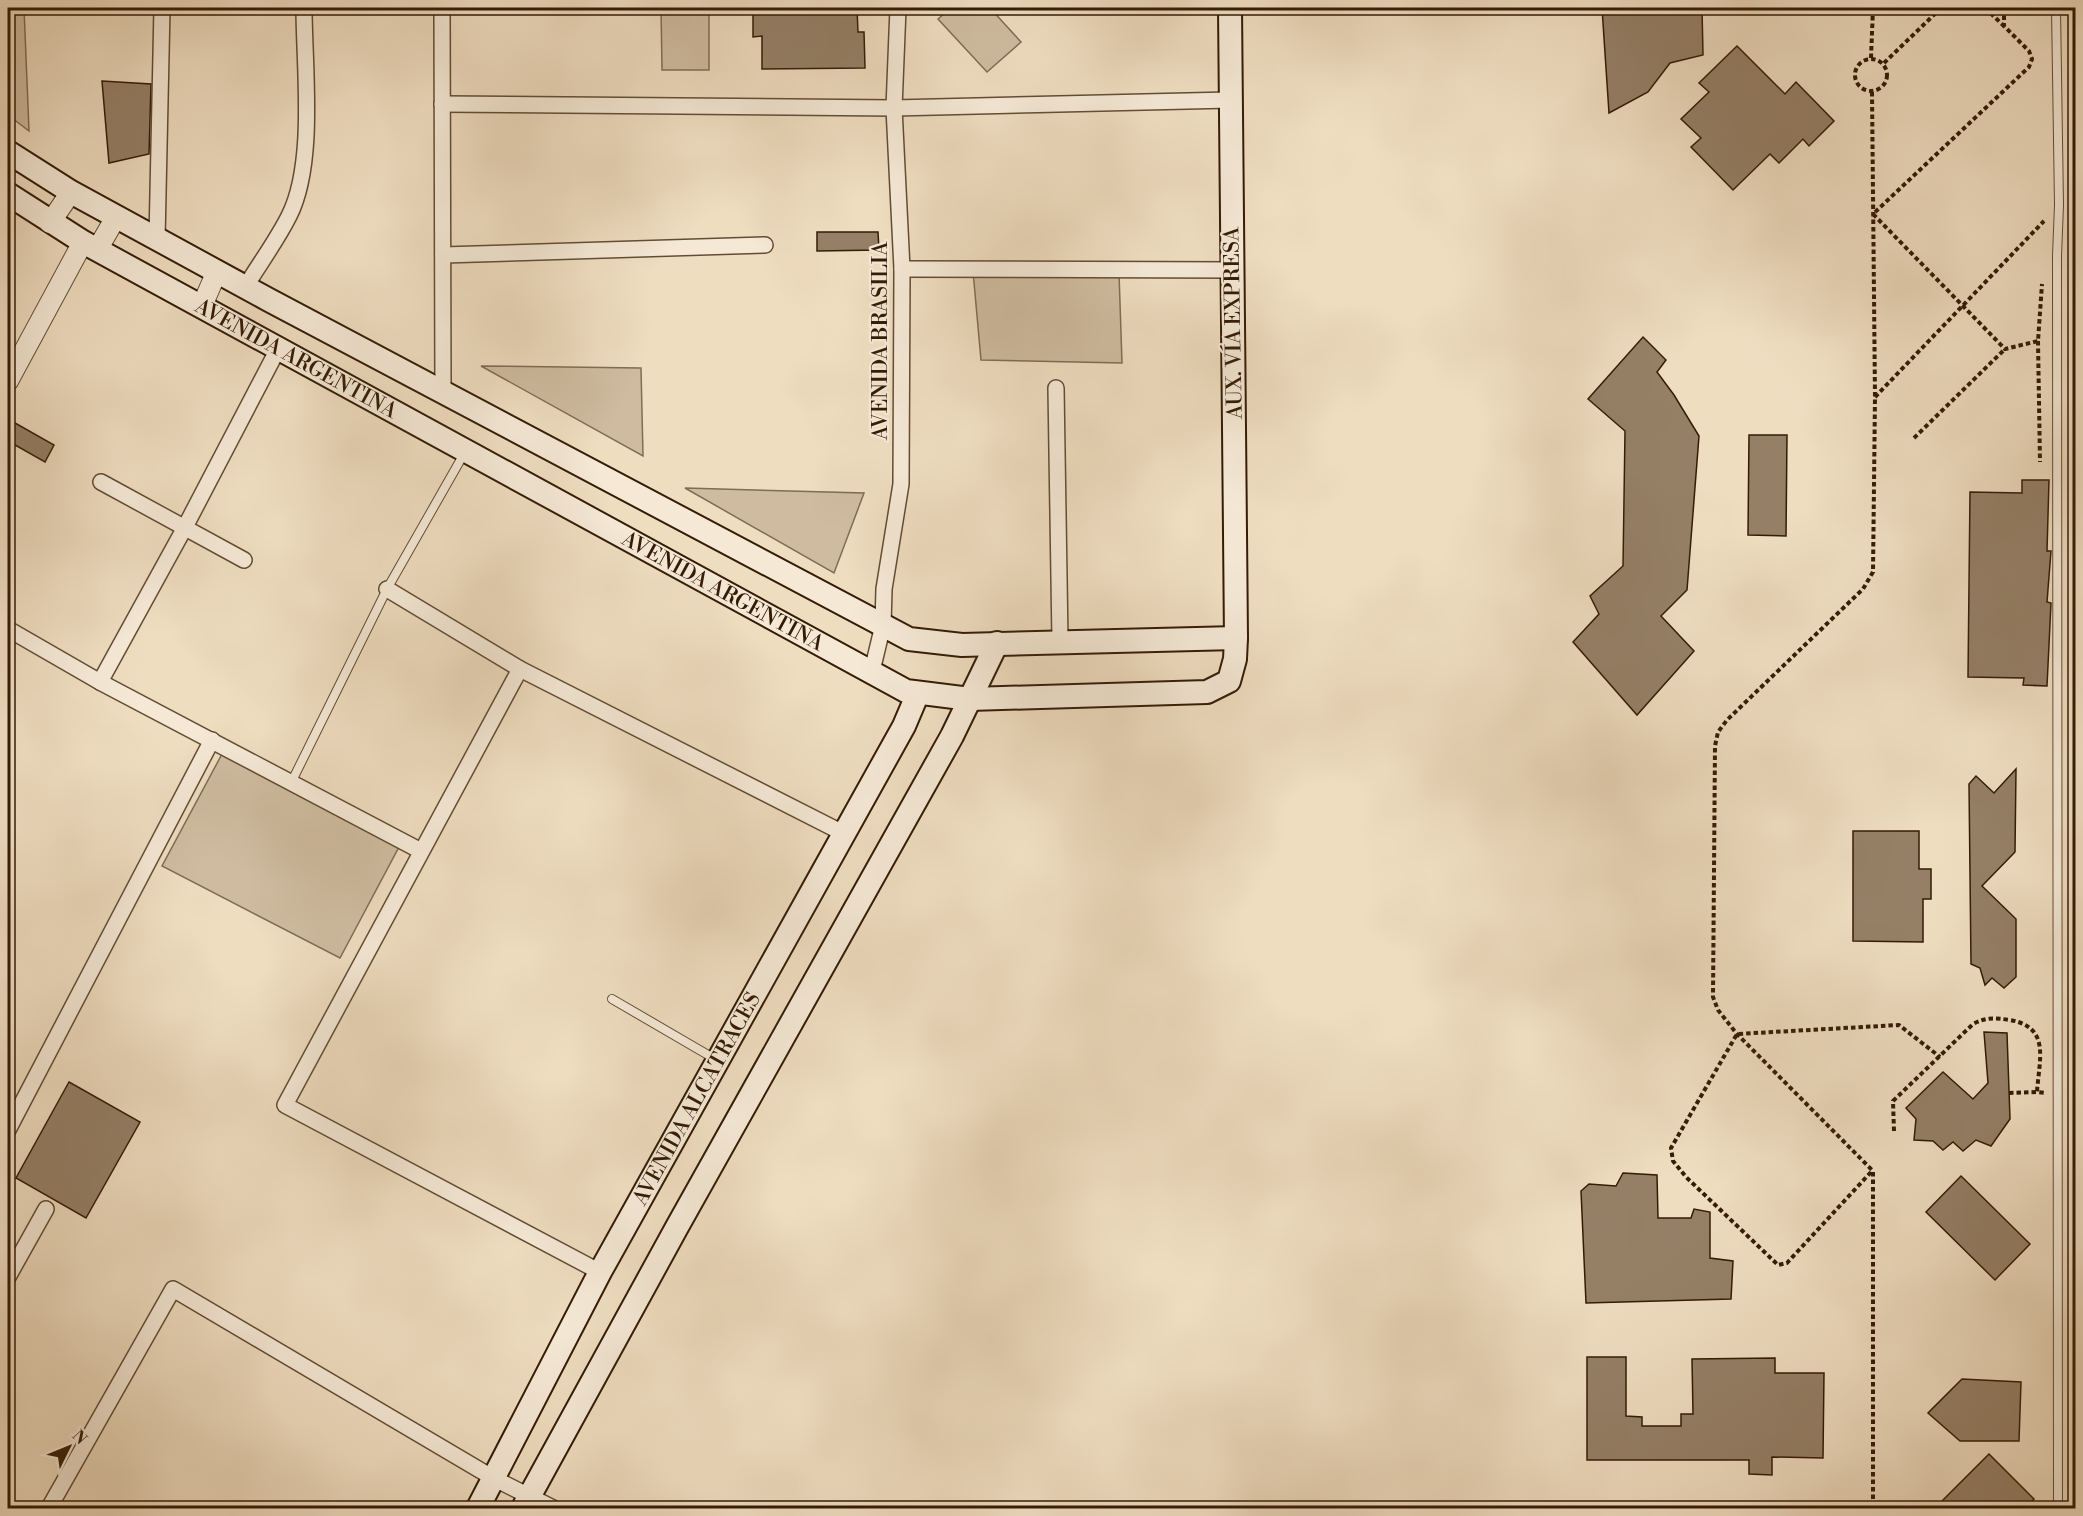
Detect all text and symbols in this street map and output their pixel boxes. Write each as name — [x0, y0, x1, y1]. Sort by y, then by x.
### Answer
street label: AUX. VÍA EXPRESA — [1217, 226, 1249, 420]
street label: AVENIDA BRASILIA — [868, 241, 894, 441]
street label: AVENIDA ARGENTINA — [189, 293, 402, 425]
street label: AVENIDA ARGENTINA — [616, 526, 828, 658]
street label: AVENIDA ALCATRACES — [627, 988, 767, 1211]
north arrow — [39, 1417, 99, 1477]
text: N — [68, 1426, 91, 1449]

